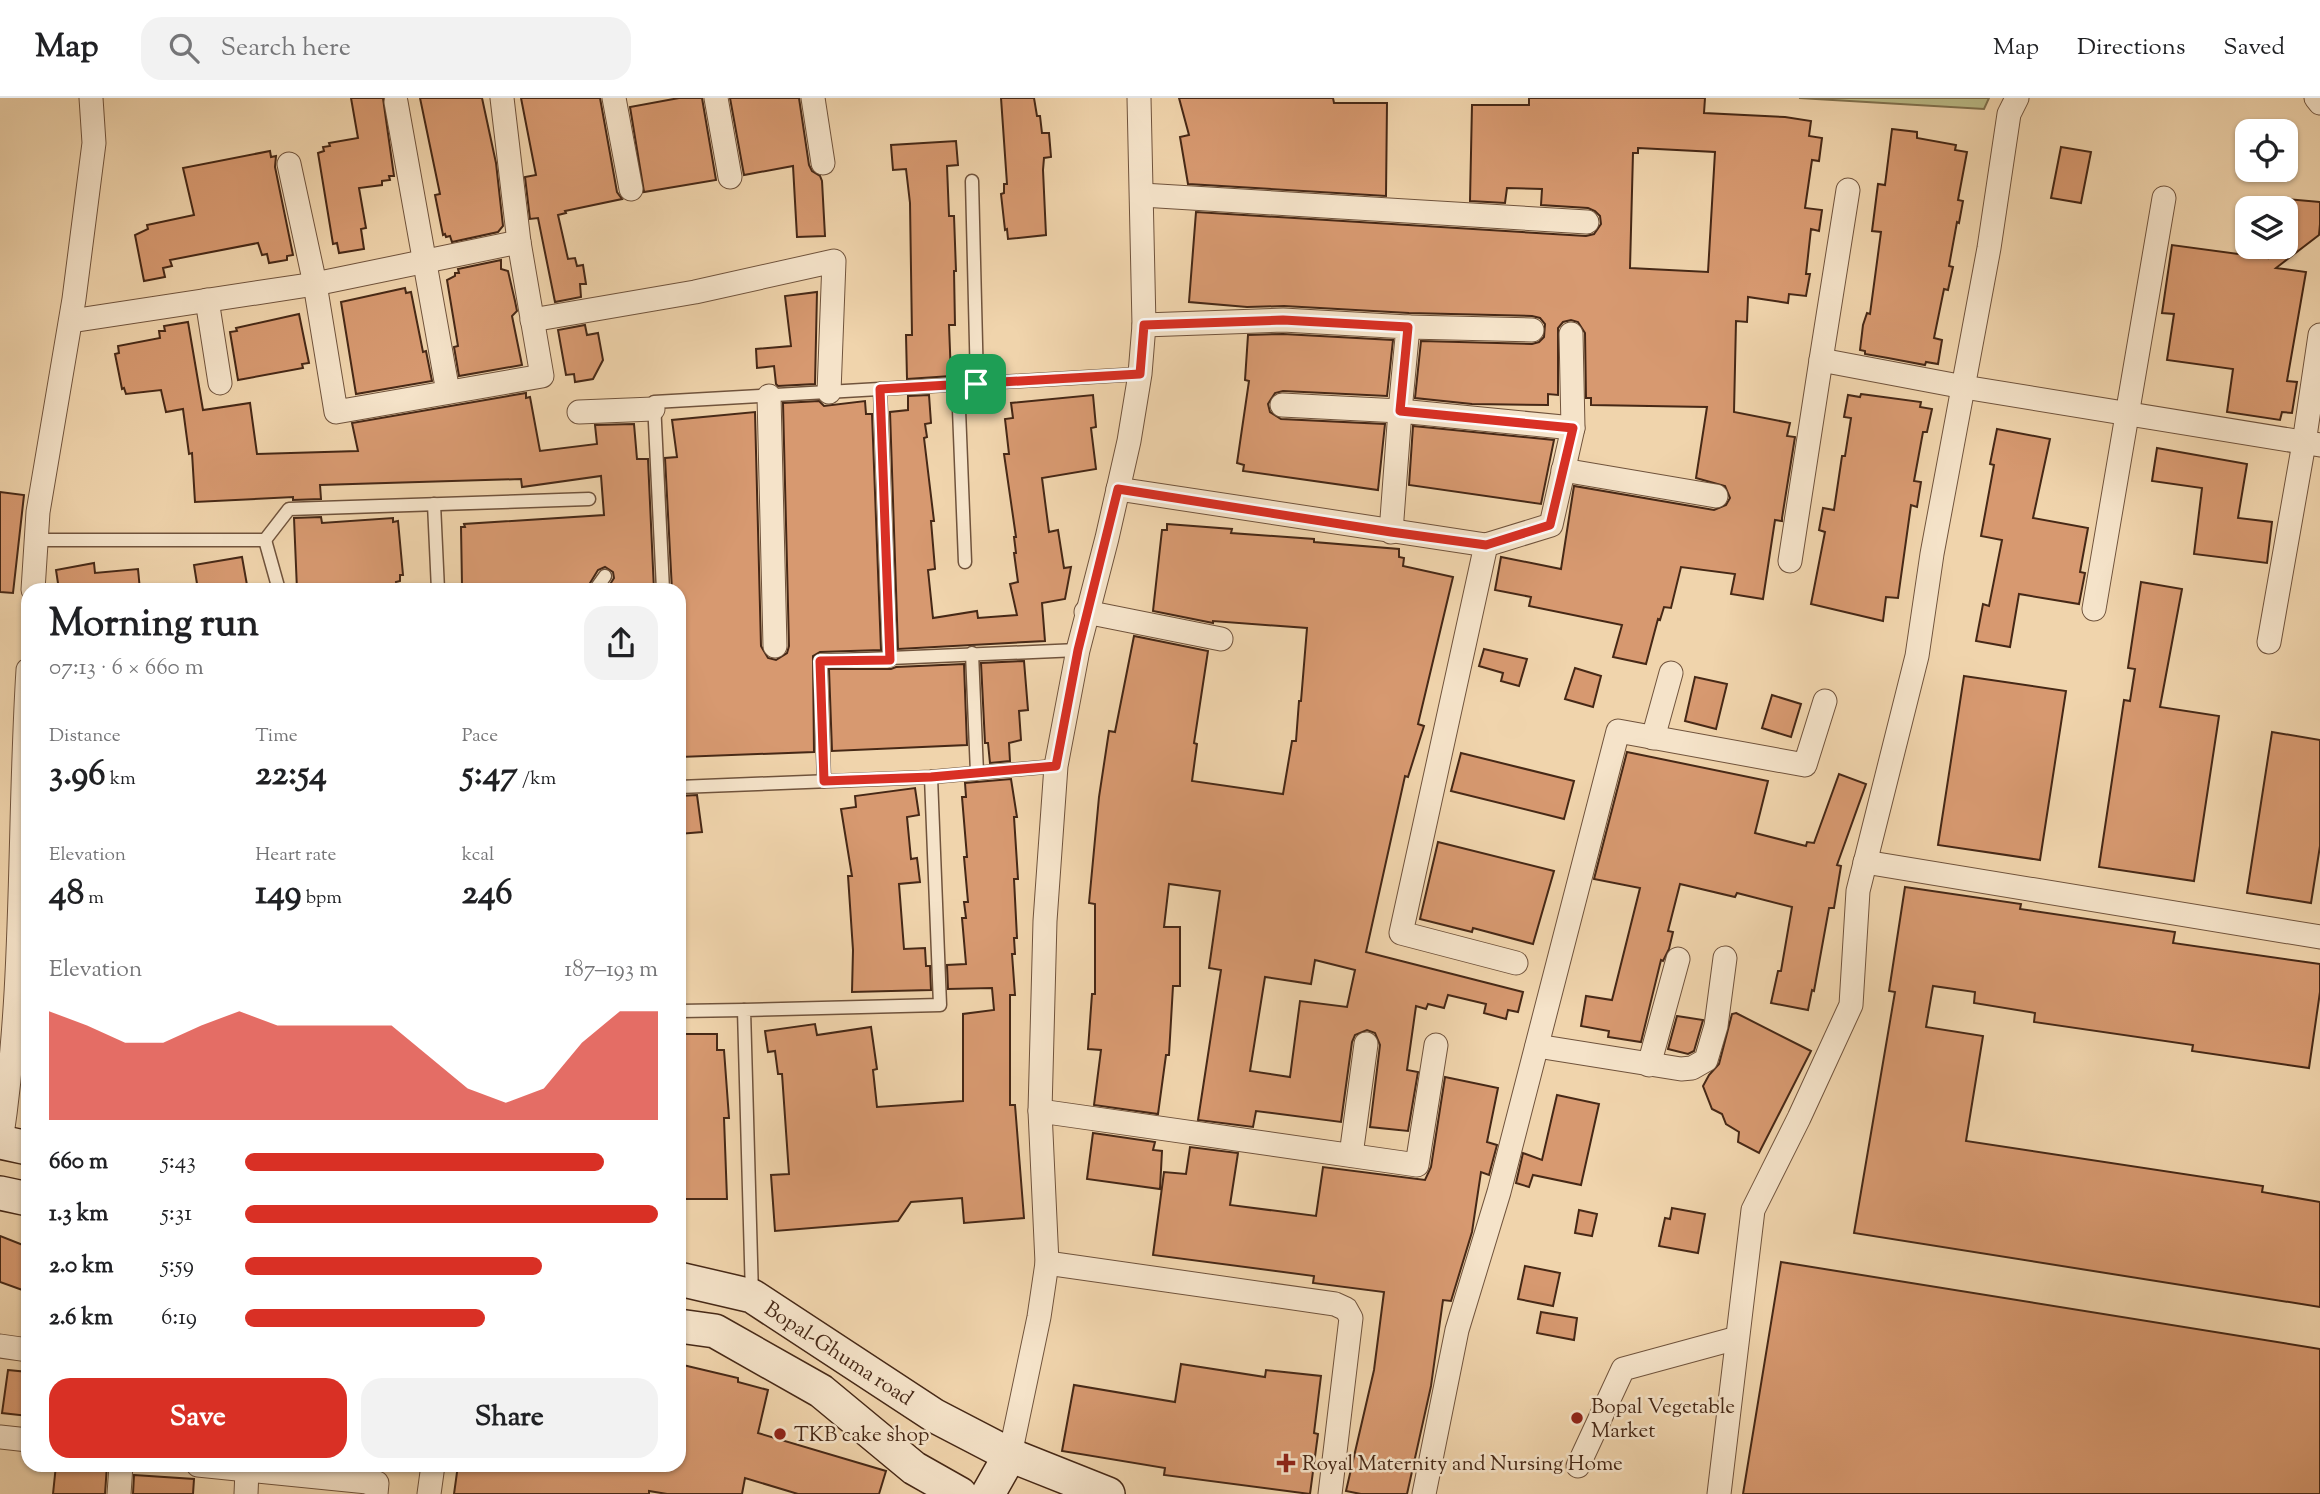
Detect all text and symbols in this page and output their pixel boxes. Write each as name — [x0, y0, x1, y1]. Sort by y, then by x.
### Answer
search box — [141, 17, 631, 80]
text: Map — [35, 24, 99, 72]
icon: search — [165, 29, 203, 67]
text: Search here — [221, 30, 351, 67]
text: Map — [1993, 31, 2039, 65]
text: Directions — [2077, 31, 2185, 65]
text: Saved — [2223, 31, 2285, 65]
map controls — [2235, 119, 2298, 259]
button: locate — [2235, 119, 2298, 182]
button: layers — [2235, 196, 2298, 259]
pin — [946, 354, 1006, 414]
icon: arrive — [957, 365, 995, 403]
text: Morning run — [49, 599, 259, 653]
button: share — [584, 606, 658, 680]
text: 07:13 · 6 × 660 m — [49, 652, 204, 685]
text: Distance — [49, 723, 121, 750]
text: Time — [255, 723, 298, 750]
text: Pace — [462, 723, 498, 750]
text: 3.96 — [49, 750, 106, 801]
text: 22:54 — [255, 750, 327, 801]
text: 5:47 — [462, 750, 518, 801]
text: km — [106, 766, 136, 793]
text: /km — [518, 766, 556, 793]
text: Elevation — [49, 842, 126, 869]
text: Heart rate — [255, 842, 336, 869]
text: kcal — [462, 842, 494, 869]
text: 48 — [49, 869, 84, 920]
text: 149 — [255, 869, 302, 920]
text: 246 — [462, 869, 513, 920]
text: m — [84, 885, 104, 912]
text: bpm — [302, 885, 342, 912]
text: Elevation — [49, 954, 142, 987]
text: 187–193 m — [564, 954, 658, 987]
text: 660 m — [49, 1146, 108, 1179]
text: 5:43 — [161, 1146, 196, 1179]
text: 1.3 km — [49, 1198, 108, 1231]
text: 5:31 — [161, 1198, 192, 1231]
text: 2.0 km — [49, 1250, 114, 1283]
text: 5:59 — [161, 1250, 194, 1283]
street label: Bopal-Ghuma road — [758, 1295, 918, 1414]
text: 2.6 km — [49, 1302, 113, 1335]
text: 6:19 — [161, 1302, 197, 1335]
button: Save — [49, 1378, 347, 1458]
button: Share — [361, 1378, 658, 1458]
place label: Bopal Vegetable Market — [1591, 1393, 1735, 1447]
marker: Bopal Vegetable Market — [1569, 1410, 1585, 1426]
place label: TKB cake shop — [794, 1421, 929, 1451]
marker: TKB cake shop — [772, 1426, 788, 1442]
place label: Royal Maternity and Nursing Home — [1302, 1450, 1623, 1480]
marker: Royal Maternity and Nursing Home — [1276, 1453, 1296, 1473]

